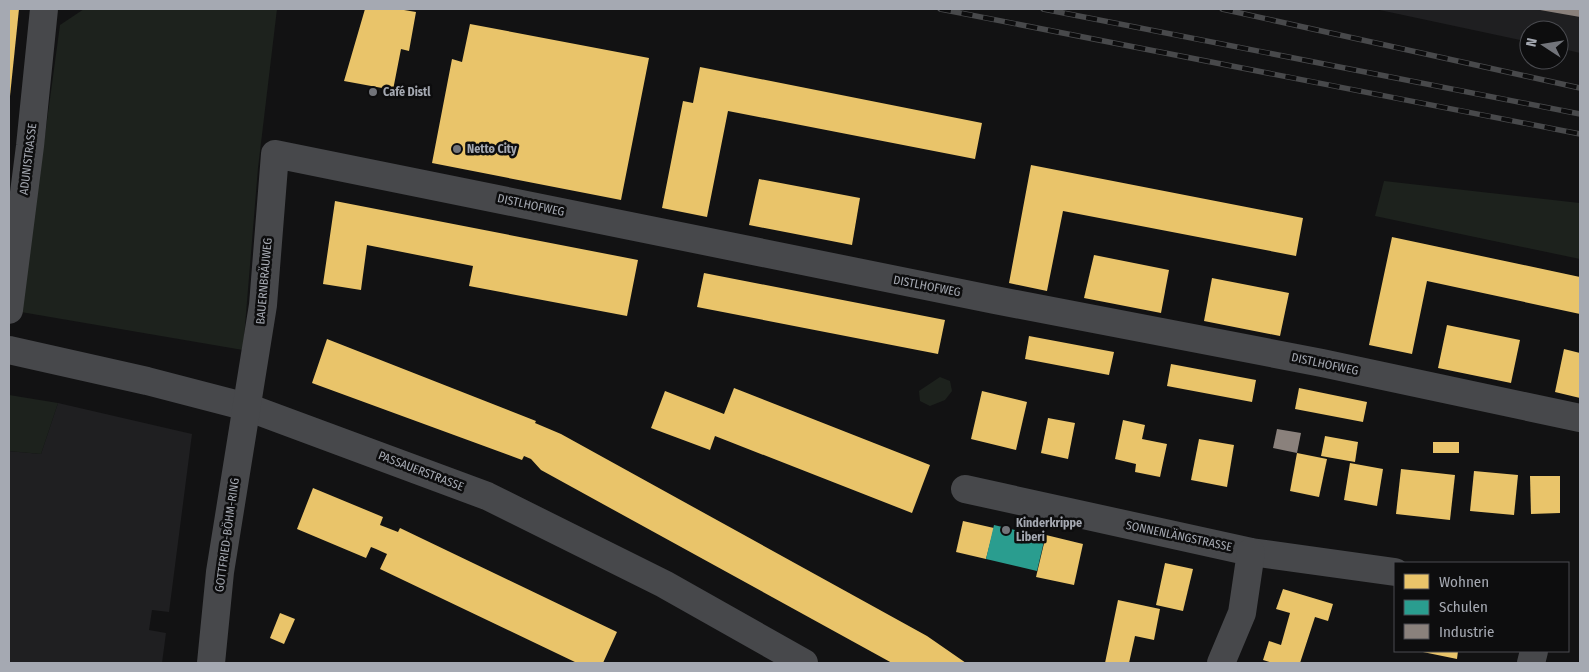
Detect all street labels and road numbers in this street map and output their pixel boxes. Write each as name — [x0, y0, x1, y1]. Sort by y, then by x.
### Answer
street label: ADUNISTRASSE — [17, 122, 39, 196]
street label: DISTLHOFWEG — [496, 191, 566, 219]
street label: BAUERNBRÄUWEG — [252, 237, 275, 325]
street label: DISTLHOFWEG — [892, 273, 962, 299]
street label: DISTLHOFWEG — [1290, 350, 1360, 378]
street label: PASSAUERSTRASSE — [376, 448, 466, 494]
street label: GOTTFRIED-BÖHM-RING — [210, 477, 242, 593]
street label: SONNENLÄNGSTRASSE — [1125, 517, 1234, 554]

